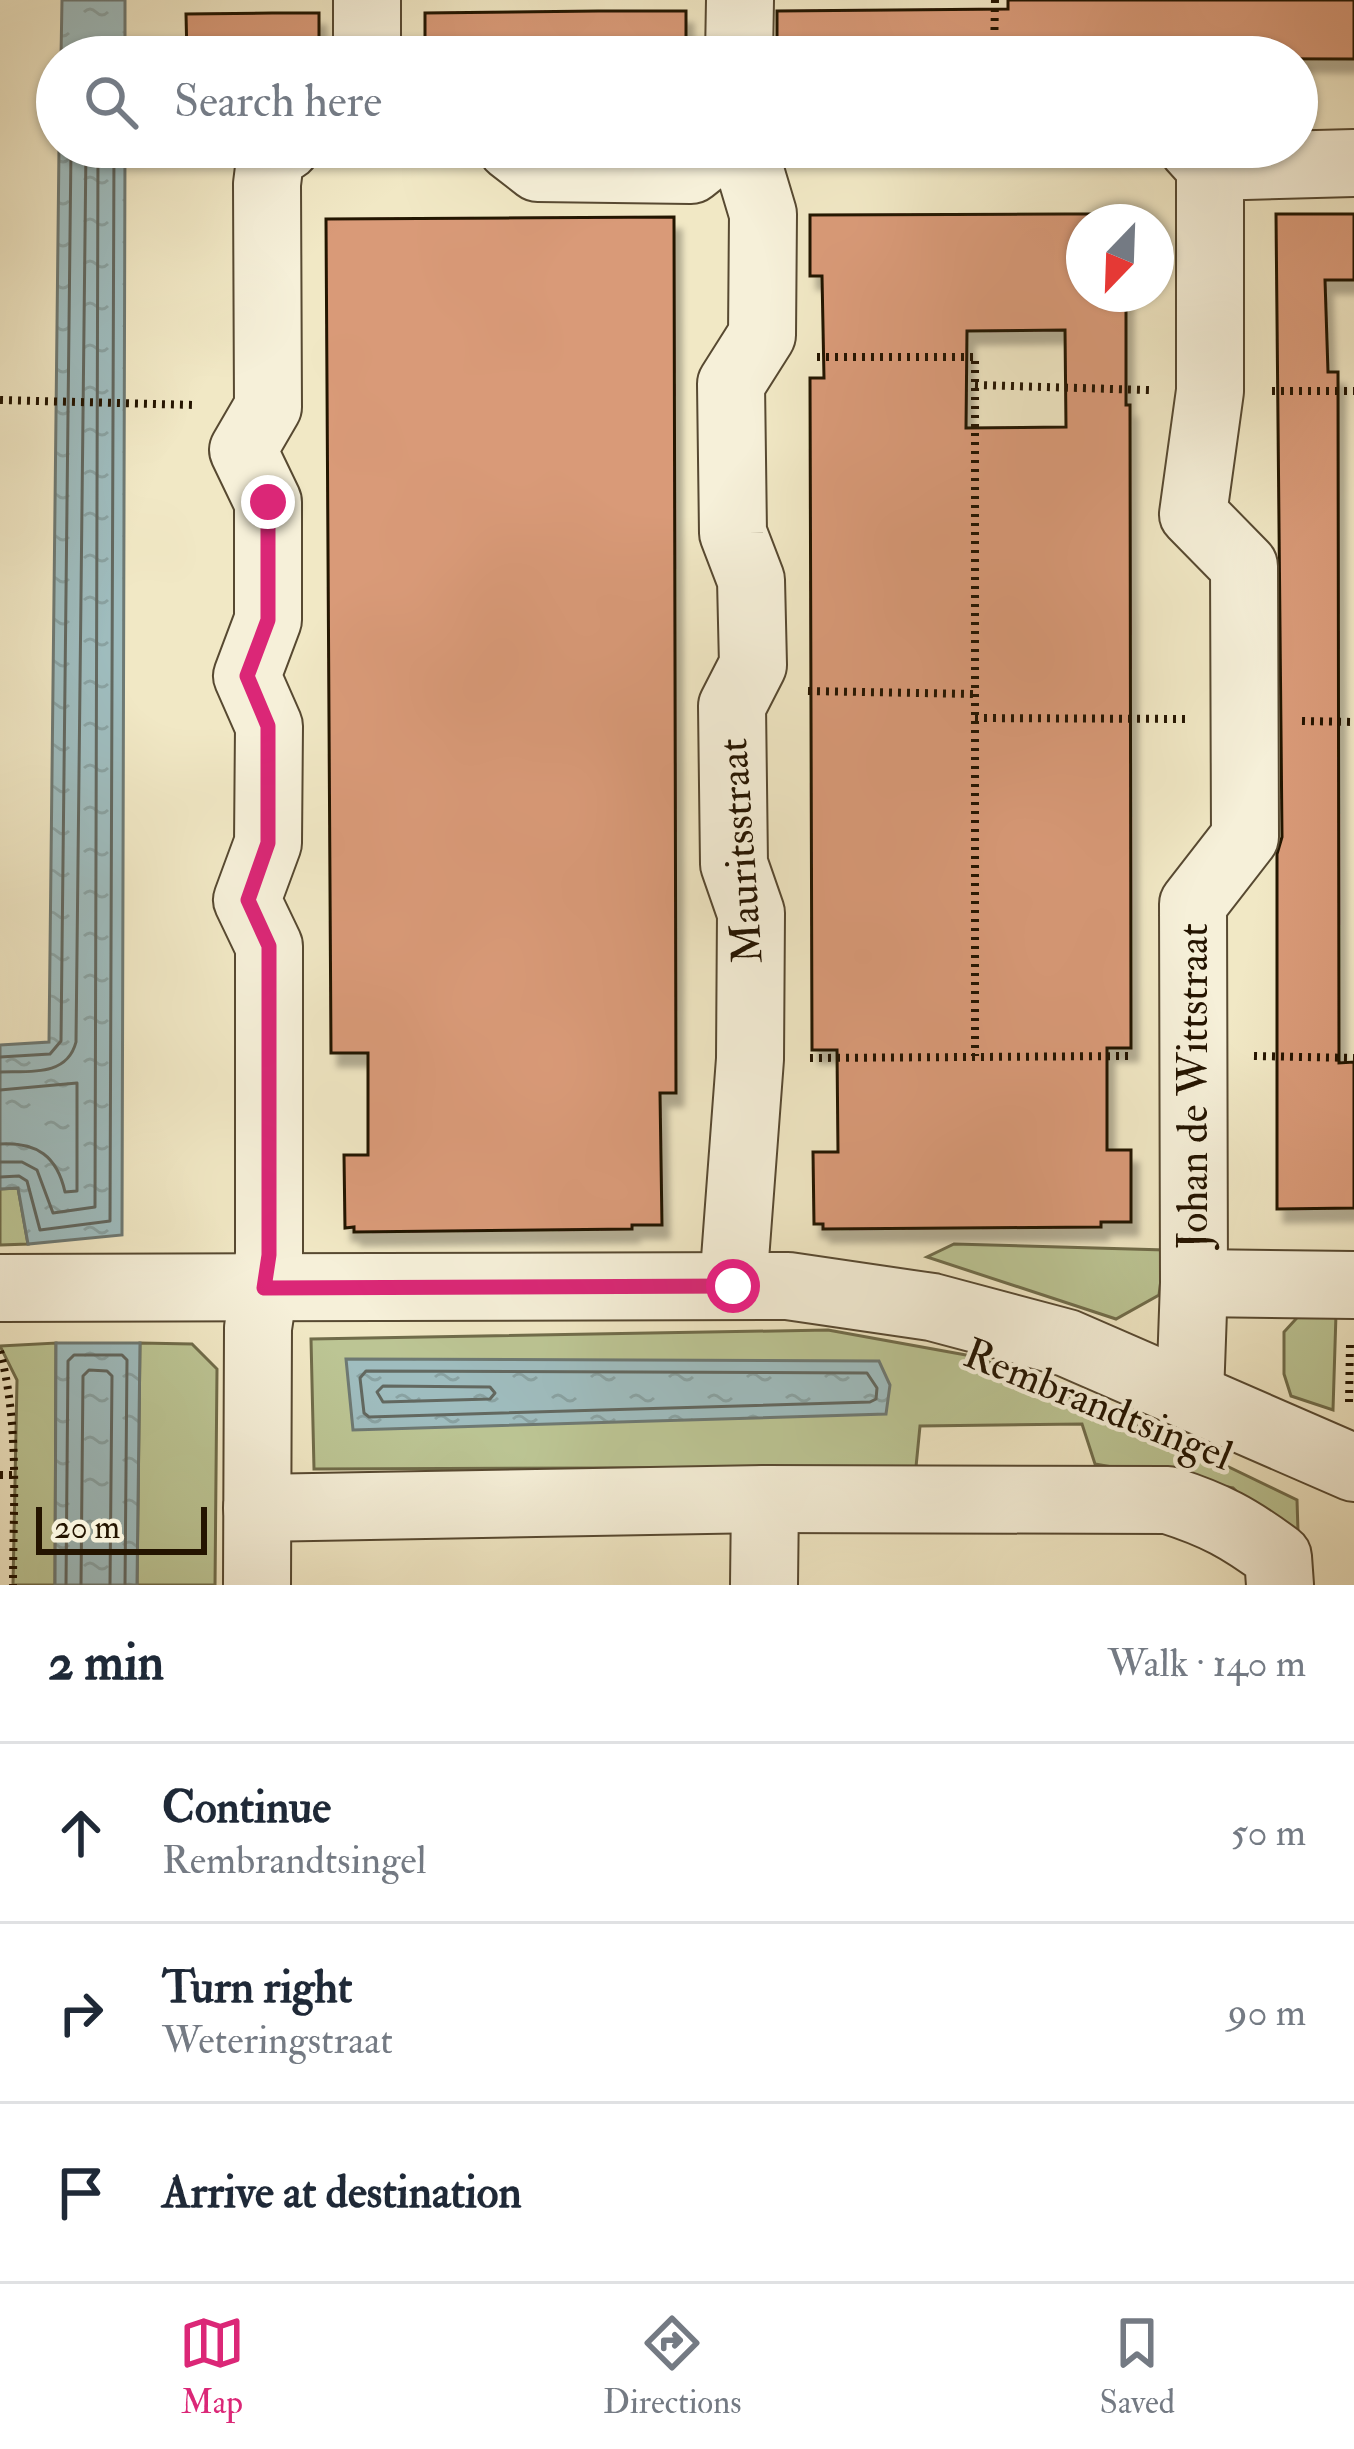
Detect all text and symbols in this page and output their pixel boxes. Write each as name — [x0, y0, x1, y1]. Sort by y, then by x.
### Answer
search box — [36, 36, 1318, 168]
icon: search — [78, 69, 144, 135]
text: Search here — [174, 74, 382, 130]
north arrow — [1066, 204, 1174, 312]
route end — [241, 475, 295, 529]
street label: Mauritsstraat — [707, 737, 775, 965]
street label: Johan de Wittstraat — [1168, 923, 1220, 1250]
route start — [706, 1259, 760, 1313]
street label: Rembrandtsingel — [956, 1328, 1240, 1483]
scale bar — [36, 1501, 207, 1554]
text: 20 m — [54, 1507, 120, 1548]
text: 2 min — [48, 1631, 164, 1695]
text: Walk · 140 m — [1108, 1639, 1306, 1688]
text: Continue — [162, 1780, 331, 1836]
icon: ahead — [48, 1800, 114, 1866]
text: 50 m — [1231, 1808, 1306, 1857]
text: Rembrandtsingel — [162, 1836, 427, 1885]
text: Turn right — [162, 1960, 352, 2016]
icon: right — [48, 1980, 114, 2046]
text: 90 m — [1228, 1988, 1306, 2037]
text: Weteringstraat — [162, 2016, 393, 2065]
icon: arrive — [48, 2160, 114, 2226]
text: Arrive at destination — [162, 2165, 522, 2221]
tab: Map — [179, 2310, 245, 2423]
tab: Directions — [603, 2310, 742, 2423]
tab: Saved — [1100, 2310, 1175, 2423]

